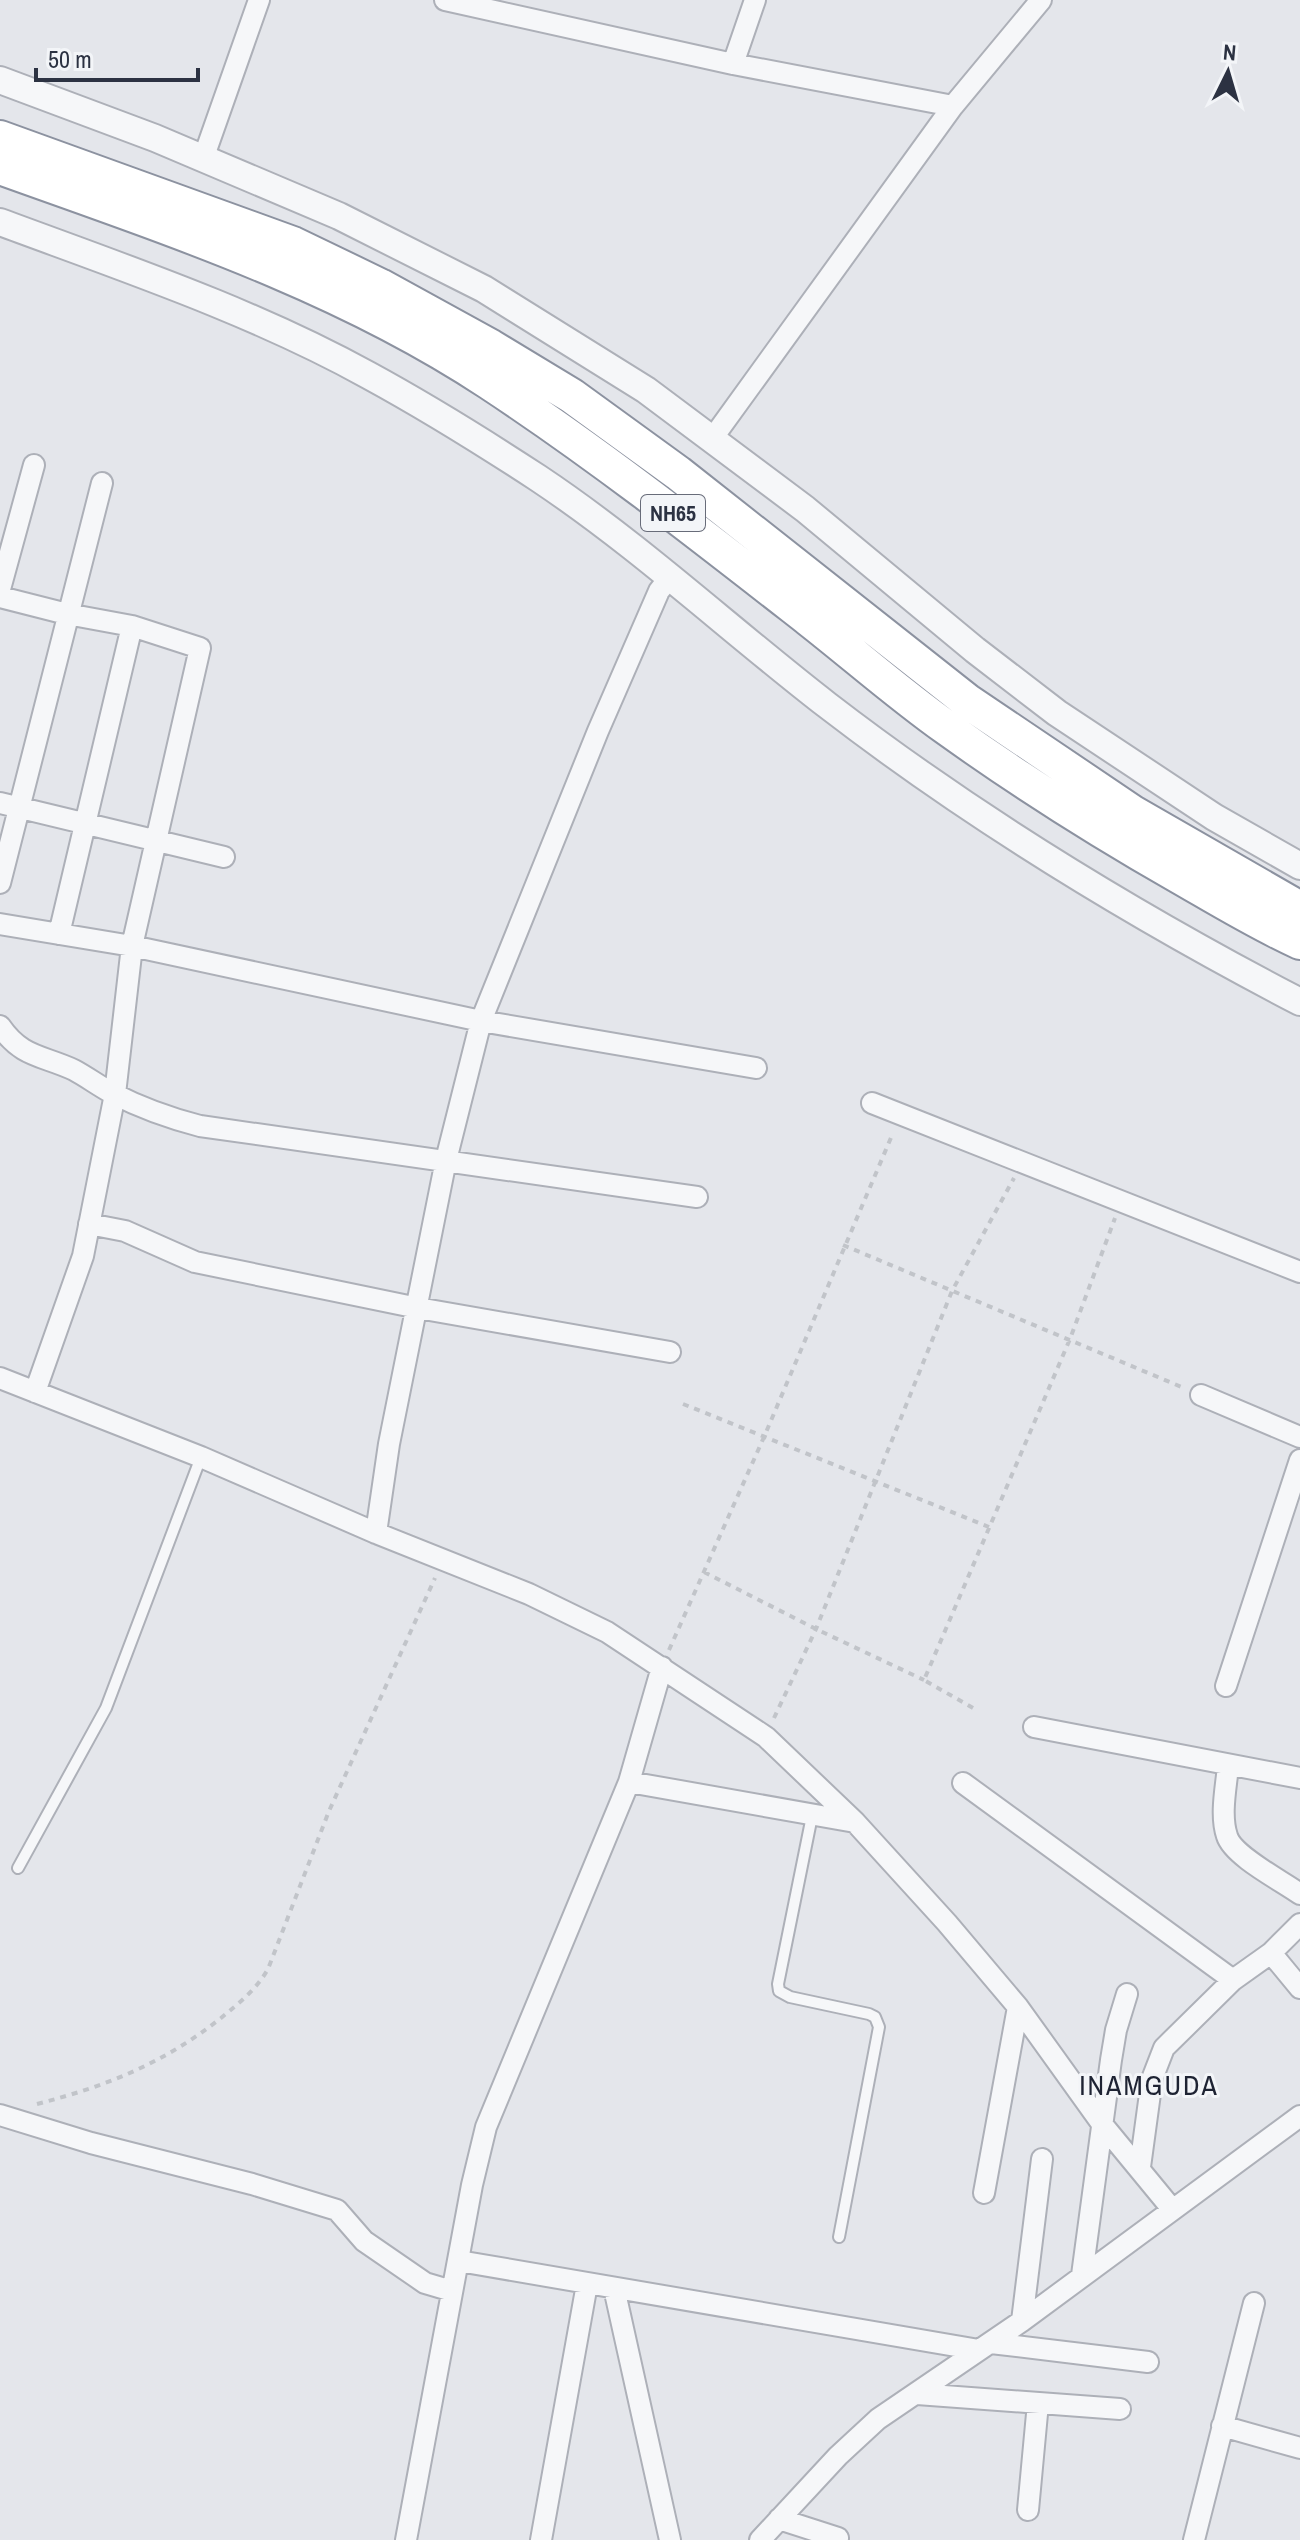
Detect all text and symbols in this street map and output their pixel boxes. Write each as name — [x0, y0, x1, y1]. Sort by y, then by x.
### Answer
scale bar — [36, 32, 198, 82]
north arrow — [1188, 32, 1268, 112]
text: N — [1222, 37, 1238, 68]
text: 50 m — [48, 43, 92, 75]
road number: NH65 — [641, 495, 705, 531]
district label: INAMGUDA — [1079, 2066, 1219, 2104]

